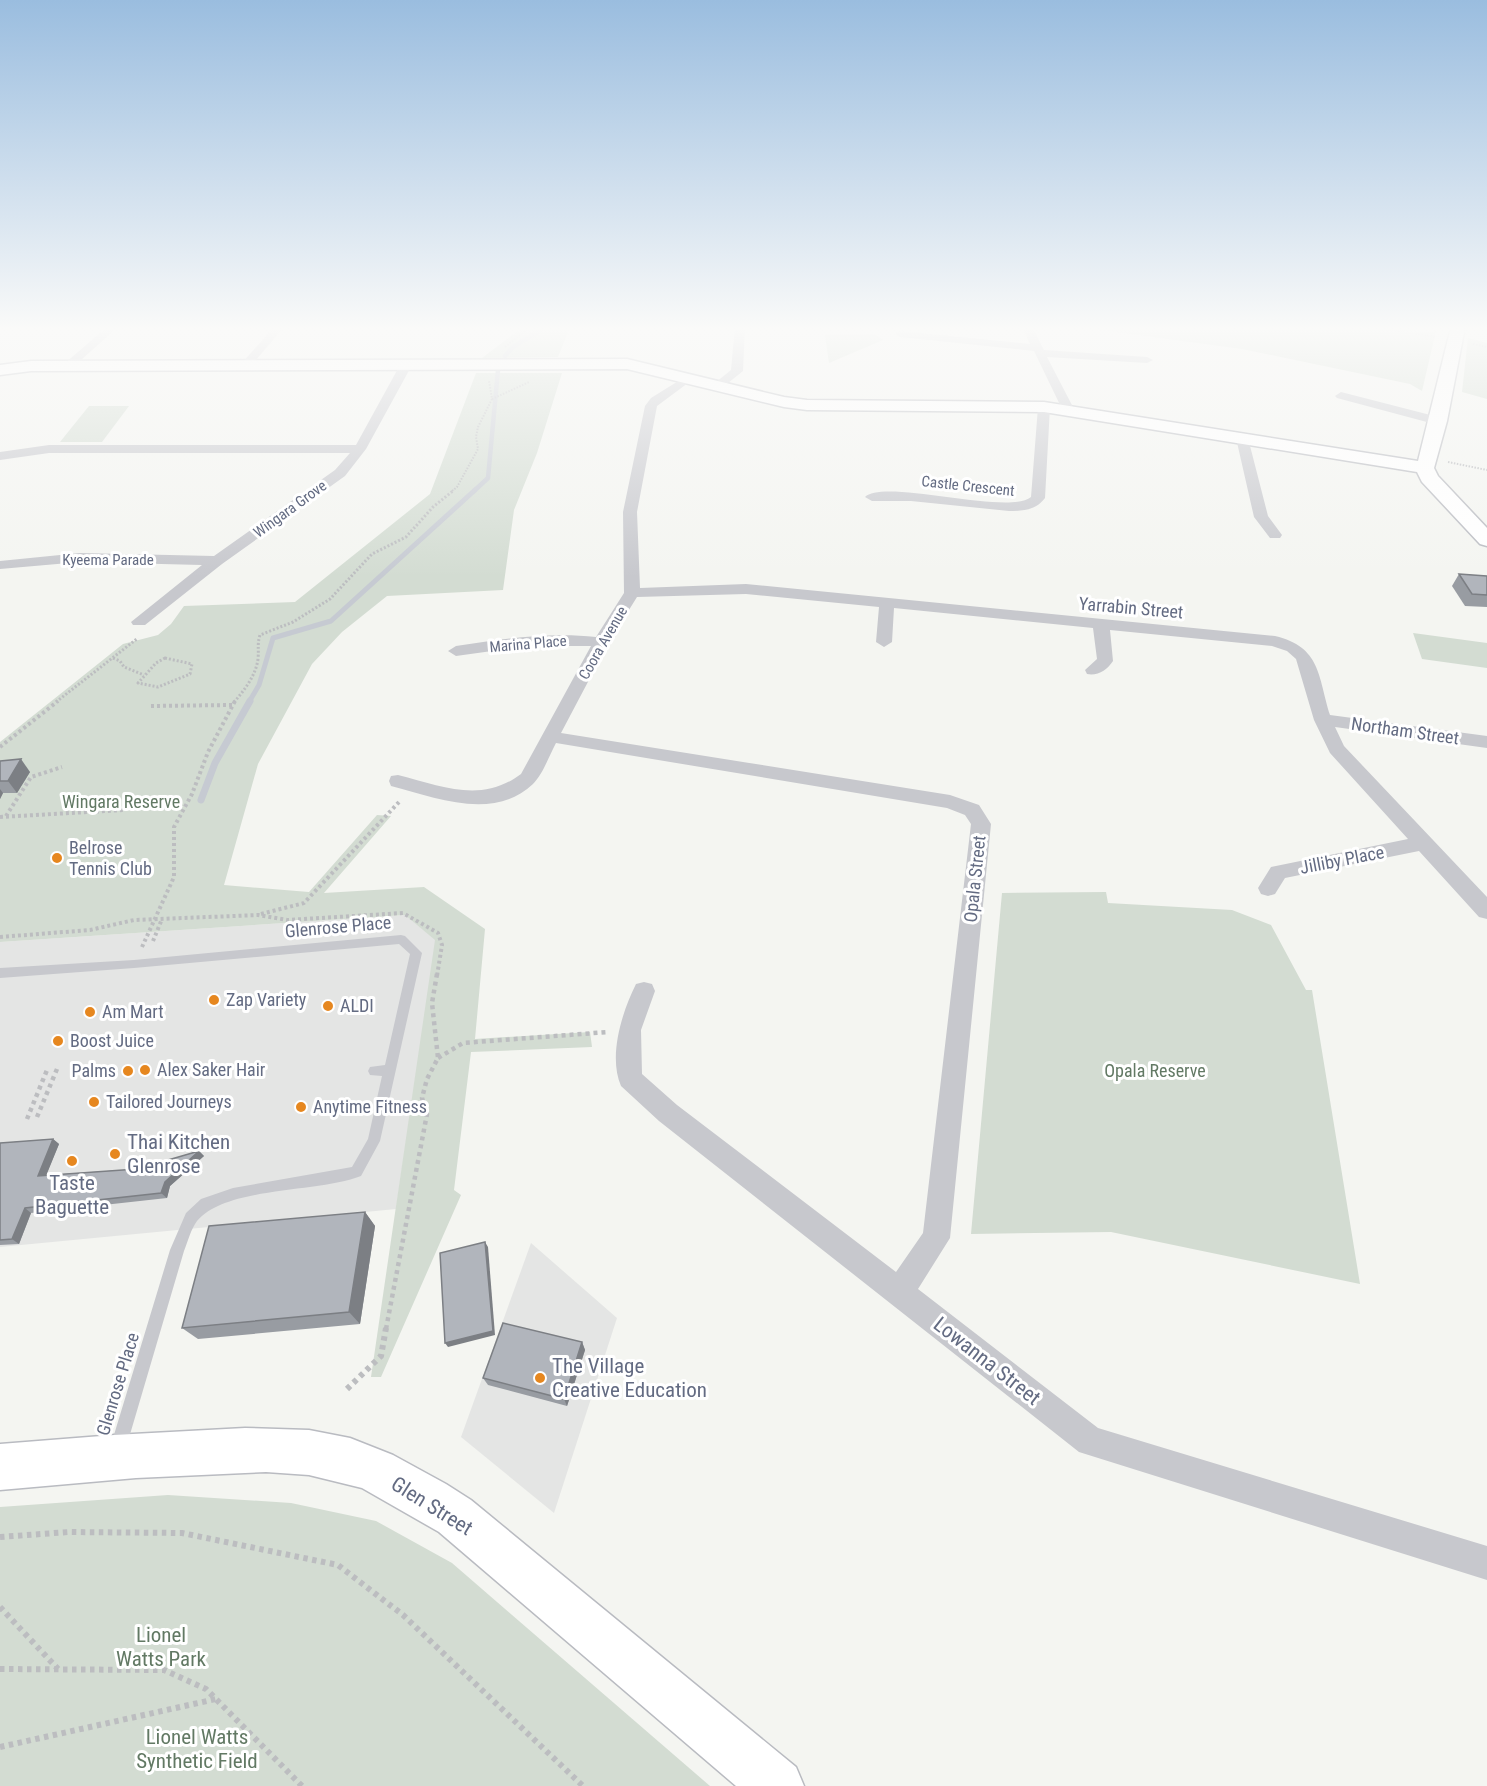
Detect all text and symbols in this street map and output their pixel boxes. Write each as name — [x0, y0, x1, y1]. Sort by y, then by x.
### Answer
street label: Castle Crescent — [921, 472, 1015, 500]
street label: Wingara Grove — [250, 477, 330, 541]
street label: Kyeema Parade — [62, 551, 154, 569]
street label: Yarrabin Street — [1078, 592, 1184, 623]
street label: Coora Avenue — [575, 603, 631, 683]
street label: Marina Place — [489, 632, 567, 656]
street label: Northam Street — [1350, 713, 1460, 748]
park label: Wingara Reserve — [62, 791, 180, 812]
street label: Opala Street — [959, 834, 990, 924]
place label: Belrose Tennis Club — [69, 837, 152, 879]
street label: Jilliby Place — [1298, 841, 1386, 878]
marker: Belrose Tennis Club — [50, 851, 64, 865]
street label: Glenrose Place — [284, 911, 392, 942]
place label: Zap Variety — [226, 989, 307, 1010]
marker: Zap Variety — [207, 993, 221, 1007]
place label: ALDI — [340, 995, 374, 1016]
marker: ALDI — [321, 999, 335, 1013]
place label: Am Mart — [102, 1001, 164, 1022]
marker: Am Mart — [83, 1005, 97, 1019]
place label: Boost Juice — [70, 1030, 154, 1051]
marker: Boost Juice — [51, 1034, 65, 1048]
place label: Alex Saker Hair — [157, 1059, 266, 1080]
place label: Palms — [72, 1060, 116, 1081]
park label: Opala Reserve — [1104, 1060, 1206, 1081]
marker: Alex Saker Hair — [138, 1063, 152, 1077]
marker: Palms — [121, 1064, 135, 1078]
place label: Tailored Journeys — [106, 1091, 232, 1112]
marker: Tailored Journeys — [87, 1095, 101, 1109]
place label: Anytime Fitness — [313, 1096, 427, 1117]
marker: Anytime Fitness — [294, 1100, 308, 1114]
place label: Thai Kitchen Glenrose — [127, 1130, 230, 1178]
marker: Thai Kitchen Glenrose — [108, 1147, 122, 1161]
marker: Taste Baguette — [65, 1154, 79, 1168]
place label: Taste Baguette — [35, 1171, 109, 1219]
street label: Lowanna Street — [929, 1312, 1045, 1410]
street label: Glenrose Place — [92, 1330, 143, 1438]
place label: The Village Creative Education — [552, 1354, 707, 1402]
marker: The Village Creative Education — [533, 1371, 547, 1385]
street label: Glen Street — [387, 1472, 477, 1540]
park label: Lionel Watts Park — [116, 1623, 207, 1671]
park label: Lionel Watts Synthetic Field — [136, 1725, 258, 1773]

